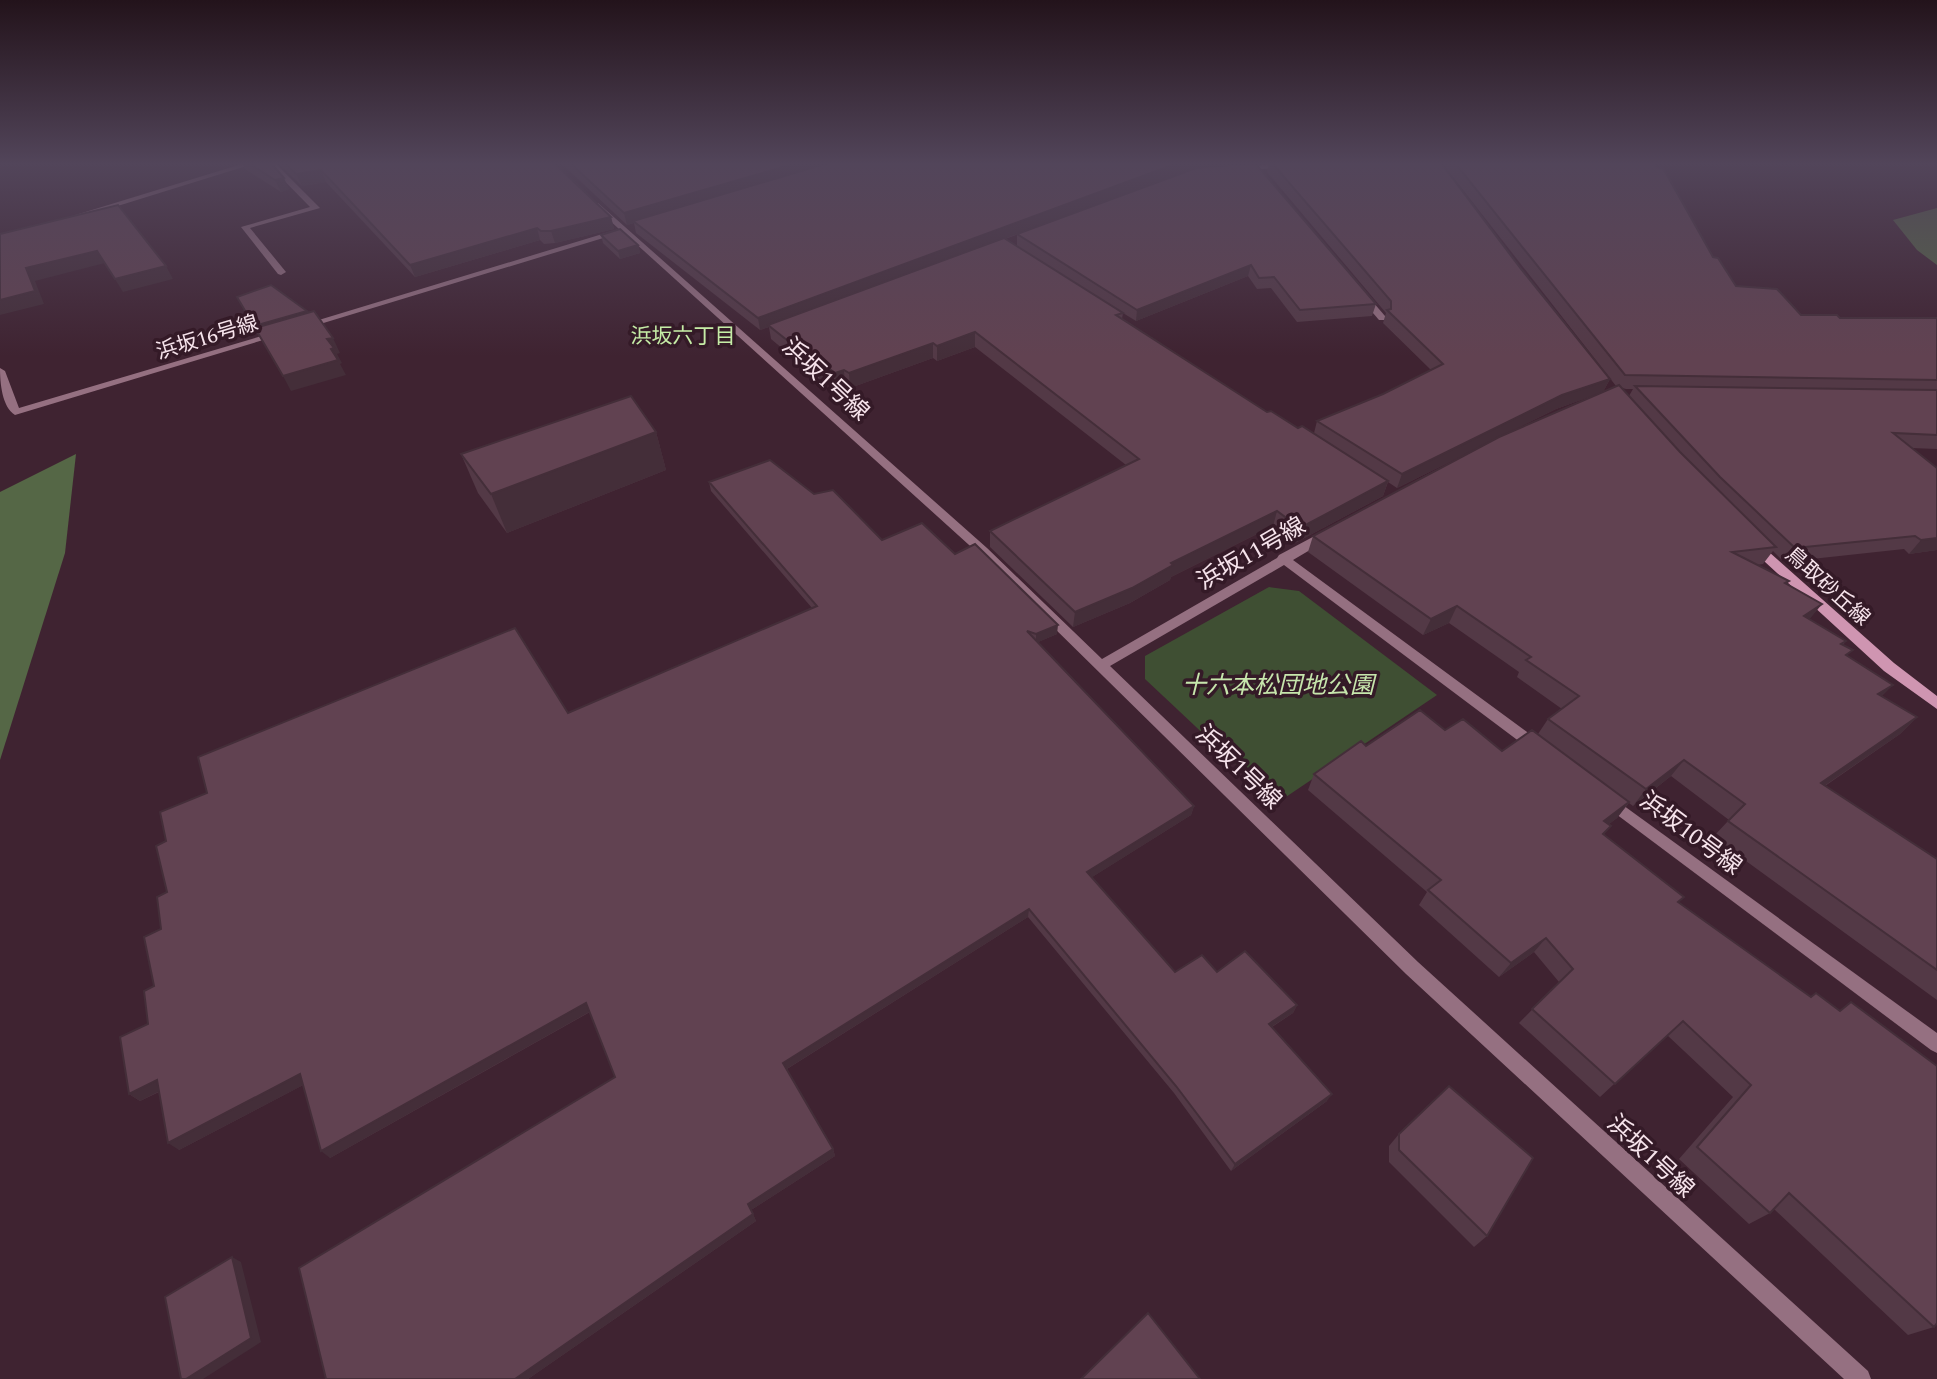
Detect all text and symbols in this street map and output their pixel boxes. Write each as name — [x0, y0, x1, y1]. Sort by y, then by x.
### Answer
street label: 浜坂16号線 — [152, 307, 262, 369]
district label: 浜坂六丁目 — [631, 321, 736, 353]
street label: 浜坂1号線 — [774, 330, 877, 430]
street label: 浜坂11号線 — [1191, 508, 1312, 599]
street label: 鳥取砂丘線 — [1778, 540, 1877, 634]
park label: 十六本松団地公園 — [1182, 668, 1377, 704]
street label: 浜坂1号線 — [1187, 717, 1290, 818]
street label: 浜坂10号線 — [1632, 783, 1749, 884]
street label: 浜坂1号線 — [1599, 1107, 1702, 1207]

